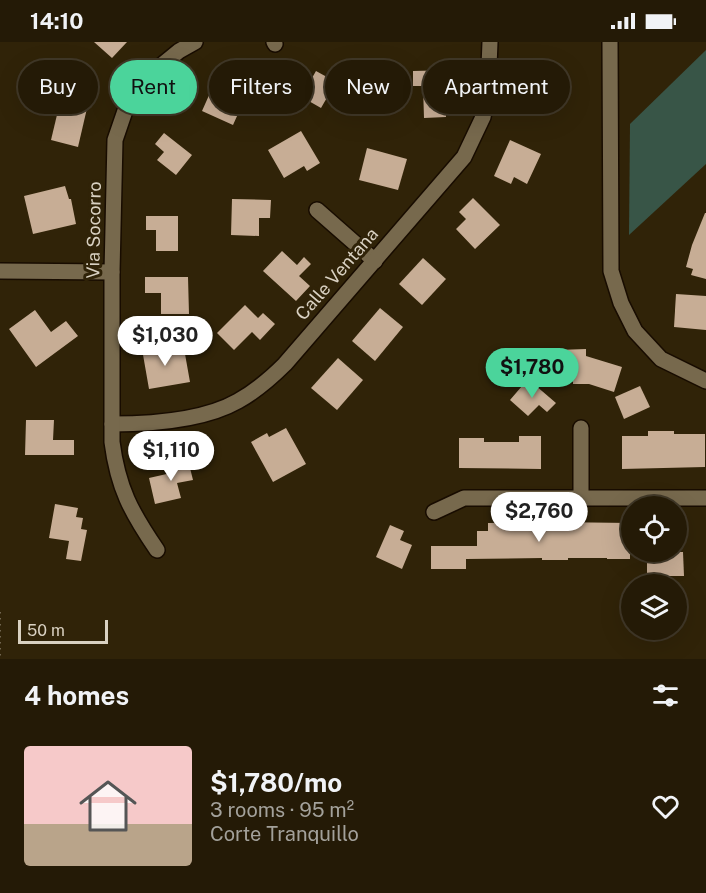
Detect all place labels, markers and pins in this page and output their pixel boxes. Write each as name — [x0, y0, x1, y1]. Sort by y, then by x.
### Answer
pin: $1,030 — [116, 316, 214, 367]
pin: $1,780 — [483, 348, 581, 399]
pin: $1,110 — [122, 431, 220, 482]
pin: $2,760 — [490, 492, 588, 543]

